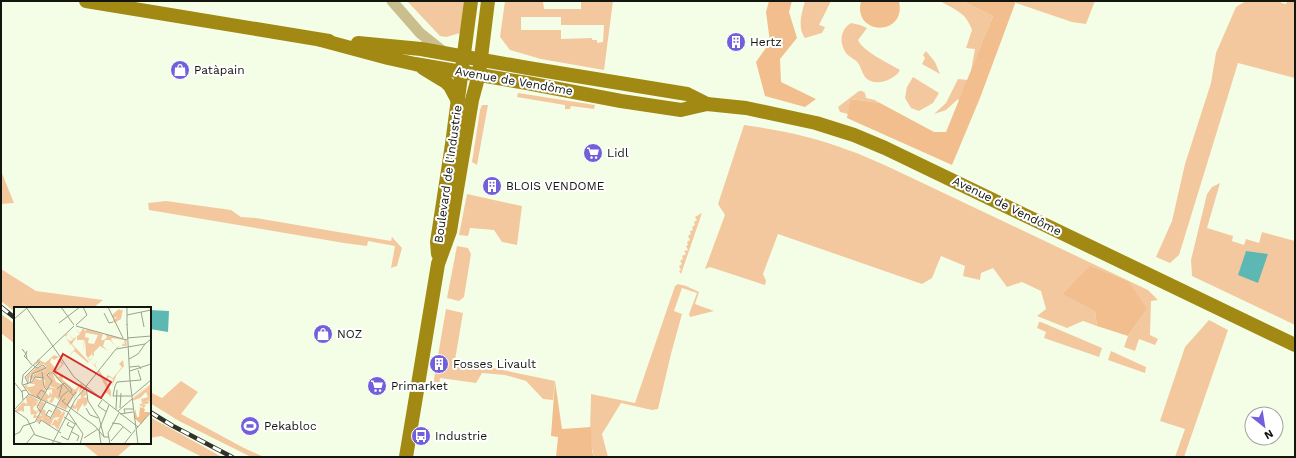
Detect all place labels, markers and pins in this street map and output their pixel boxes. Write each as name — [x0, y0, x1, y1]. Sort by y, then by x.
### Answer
building icon: Hertz — [725, 31, 747, 53]
place label: Hertz — [750, 35, 782, 49]
shop icon: Patàpain — [169, 59, 191, 81]
place label: Patàpain — [194, 63, 245, 77]
supermarket icon: Lidl — [582, 142, 604, 164]
place label: Lidl — [607, 146, 629, 160]
building icon: BLOIS VENDOME — [481, 175, 503, 197]
place label: BLOIS VENDOME — [506, 179, 605, 193]
shop icon: NOZ — [312, 323, 334, 345]
place label: NOZ — [337, 327, 362, 341]
building icon: Fosses Livault — [428, 353, 450, 375]
place label: Fosses Livault — [453, 357, 536, 371]
supermarket icon: Primarket — [366, 375, 388, 397]
place label: Primarket — [391, 379, 448, 393]
sports icon: Pekabloc — [239, 415, 261, 437]
place label: Pekabloc — [264, 419, 317, 433]
bus stop icon: Industrie — [410, 425, 432, 447]
place label: Industrie — [435, 429, 487, 443]

